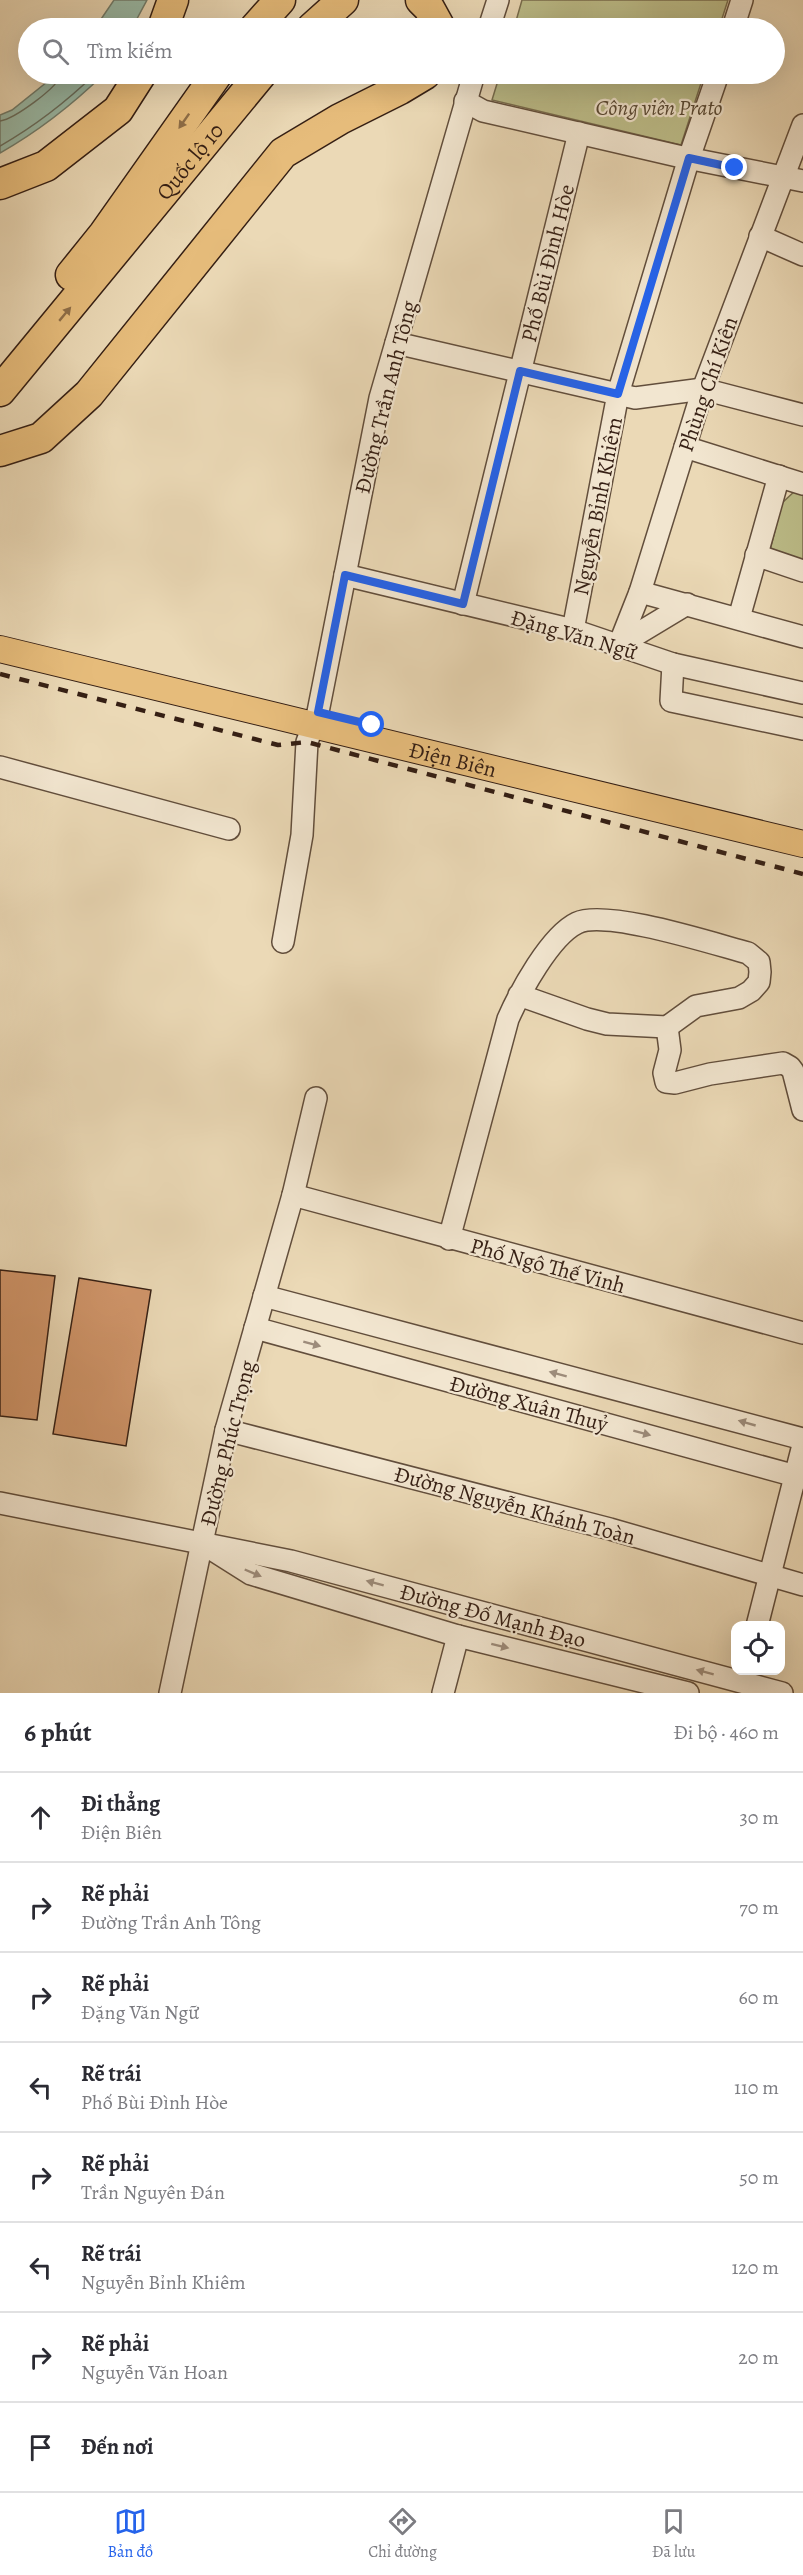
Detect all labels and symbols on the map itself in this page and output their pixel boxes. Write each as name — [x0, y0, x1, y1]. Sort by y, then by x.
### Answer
park label: Công viên Prato — [596, 93, 723, 123]
one-way arrow — [178, 113, 190, 129]
street label: Quốc lộ 10 — [149, 117, 231, 207]
route end — [721, 154, 747, 180]
street label: Phố Bùi Đình Hòe — [514, 181, 582, 345]
street label: Đường Trần Anh Tông — [347, 297, 424, 497]
one-way arrow — [58, 306, 71, 322]
street label: Phùng Chí Kiên — [671, 313, 745, 456]
street label: Nguyễn Bỉnh Khiêm — [566, 414, 630, 598]
street label: Đặng Văn Ngữ — [507, 603, 640, 667]
route start — [358, 711, 384, 737]
street label: Điện Biên — [406, 735, 500, 785]
street label: Phố Ngô Thế Vinh — [467, 1231, 629, 1301]
one-way arrow — [303, 1340, 321, 1349]
street label: Đường Phúc Trọng — [193, 1357, 263, 1529]
street label: Đường Xuân Thuỷ — [446, 1368, 611, 1440]
one-way arrow — [549, 1369, 567, 1378]
one-way arrow — [738, 1418, 756, 1427]
one-way arrow — [633, 1429, 651, 1438]
street label: Đường Nguyễn Khánh Toàn — [391, 1459, 639, 1553]
one-way arrow — [244, 1568, 262, 1578]
street label: Đường Đố Mạnh Đạo — [396, 1577, 589, 1655]
one-way arrow — [365, 1578, 384, 1588]
one-way arrow — [491, 1642, 509, 1652]
one-way arrow — [696, 1667, 714, 1676]

